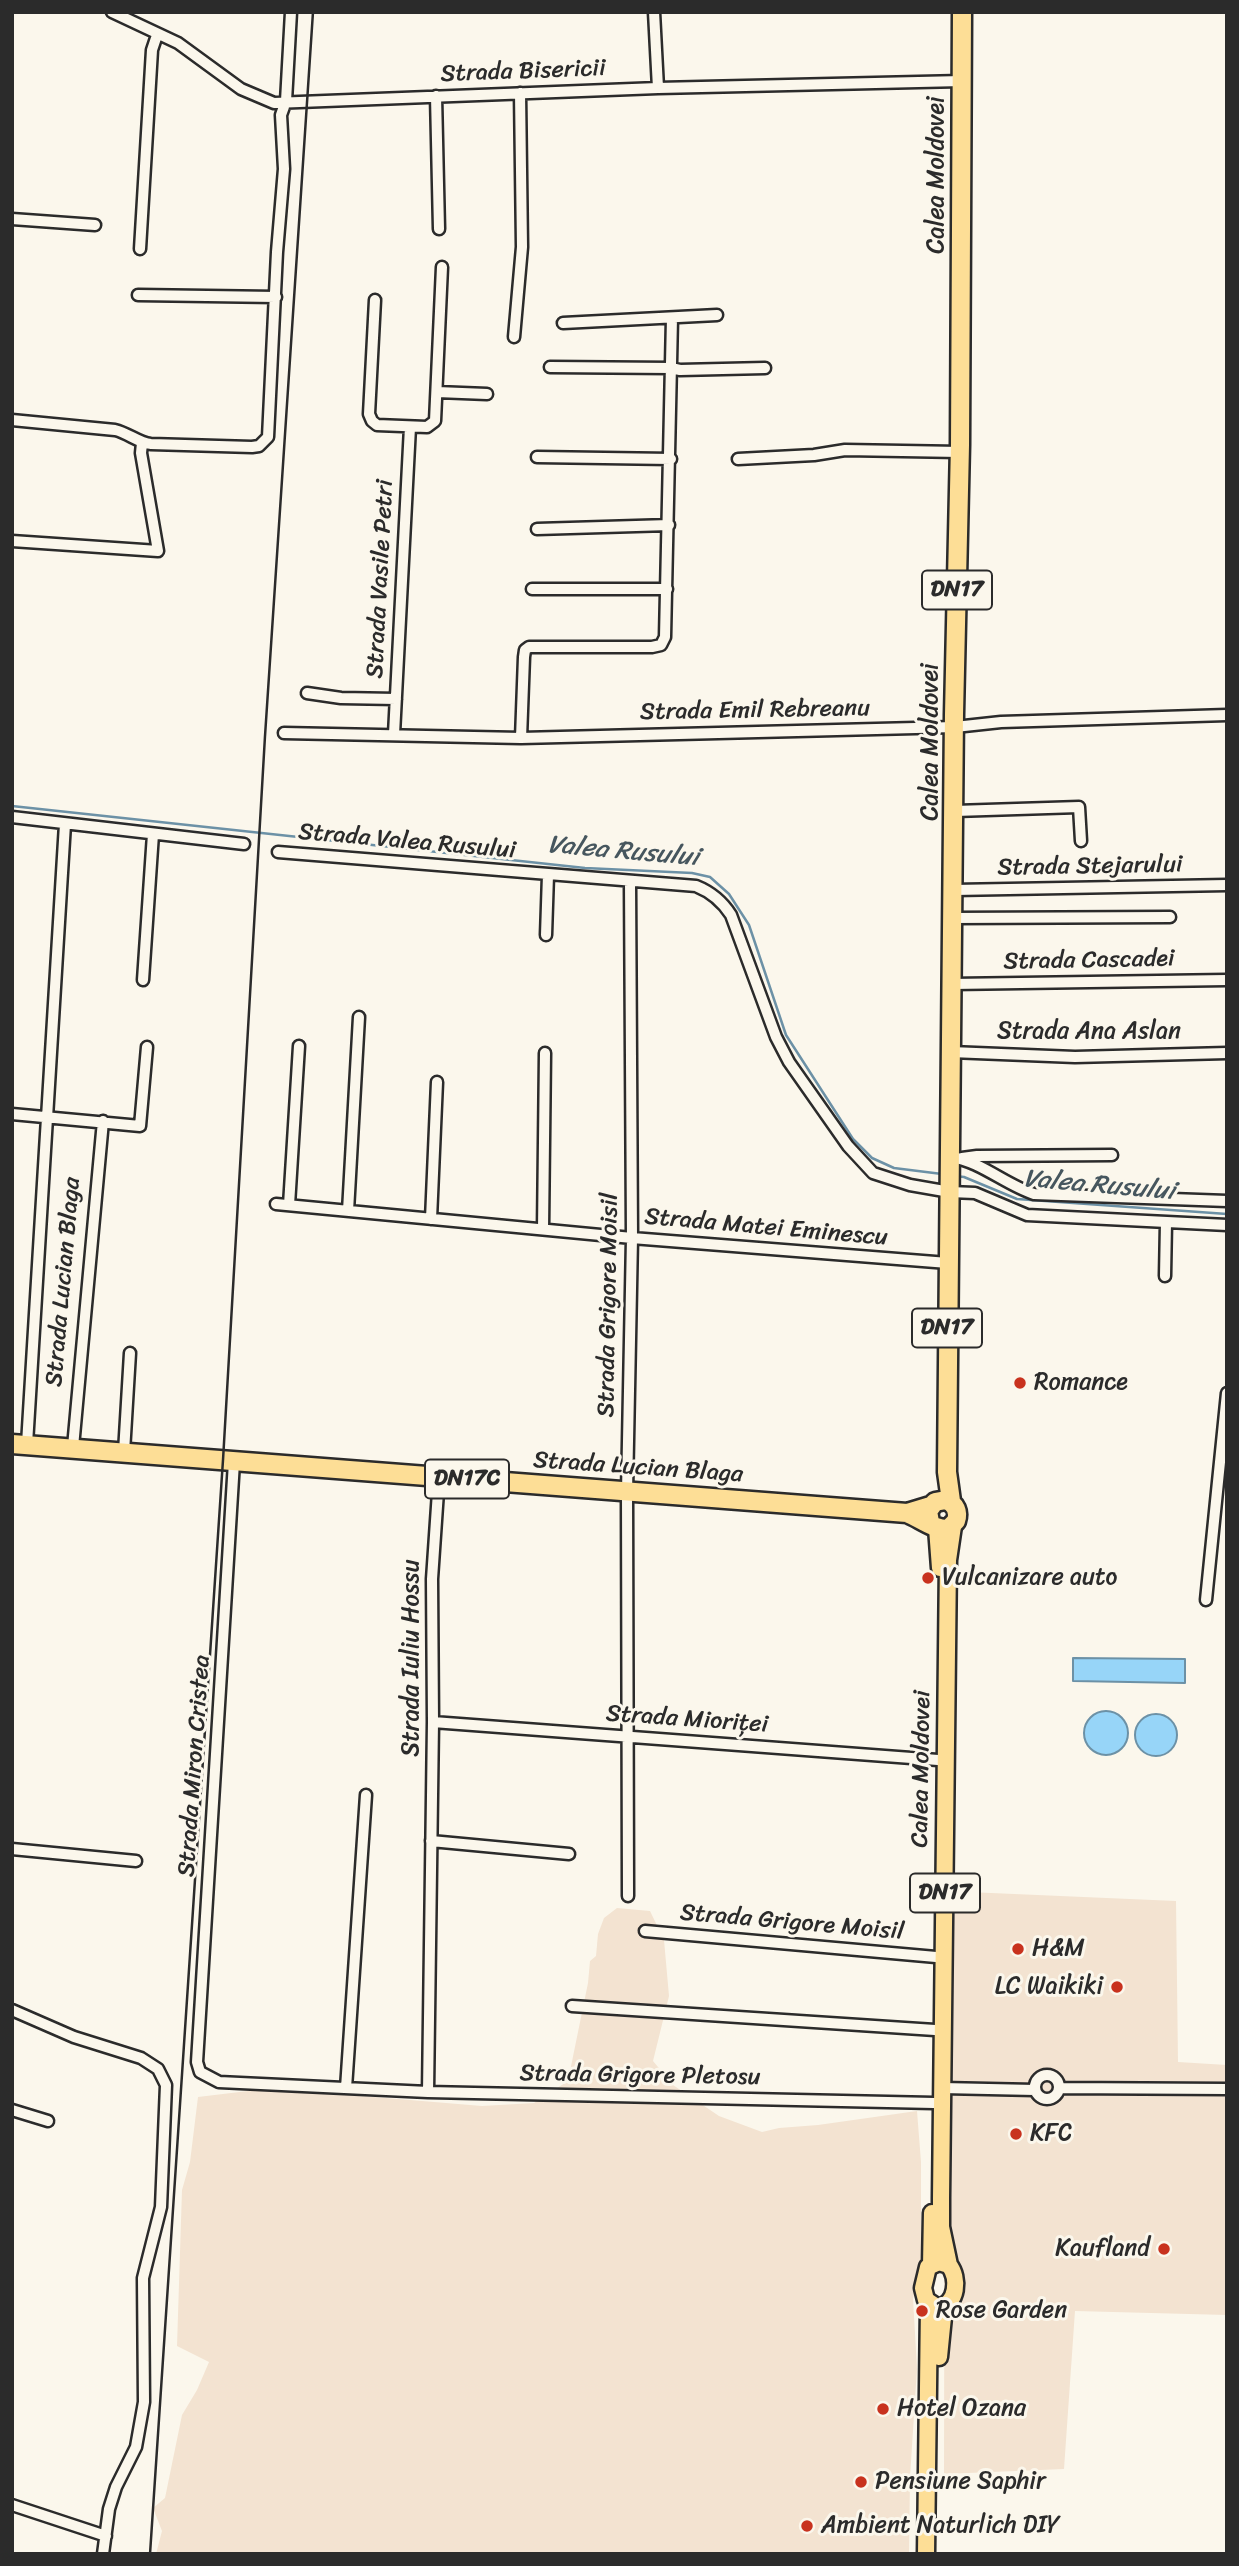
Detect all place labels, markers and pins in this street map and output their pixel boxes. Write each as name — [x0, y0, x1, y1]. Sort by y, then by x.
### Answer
place label: Romance — [1034, 1369, 1128, 1397]
marker: Romance — [1012, 1375, 1028, 1391]
place label: Vulcanizare auto — [942, 1564, 1117, 1592]
marker: Vulcanizare auto — [920, 1570, 936, 1586]
place label: H&M — [1032, 1935, 1085, 1963]
marker: H&M — [1010, 1941, 1026, 1957]
place label: LC Waikiki — [995, 1973, 1103, 2001]
marker: LC Waikiki — [1109, 1979, 1125, 1995]
place label: KFC — [1030, 2120, 1072, 2148]
marker: KFC — [1008, 2126, 1024, 2142]
place label: Kaufland — [1055, 2235, 1150, 2263]
marker: Kaufland — [1156, 2241, 1172, 2257]
place label: Rose Garden — [936, 2297, 1067, 2325]
marker: Rose Garden — [914, 2303, 930, 2319]
place label: Hotel Ozana — [897, 2395, 1026, 2423]
marker: Hotel Ozana — [875, 2401, 891, 2417]
place label: Pensiune Saphir — [875, 2468, 1046, 2496]
marker: Pensiune Saphir — [853, 2474, 869, 2490]
place label: Ambient Naturlich DIY — [821, 2512, 1060, 2540]
marker: Ambient Naturlich DIY — [799, 2518, 815, 2534]

